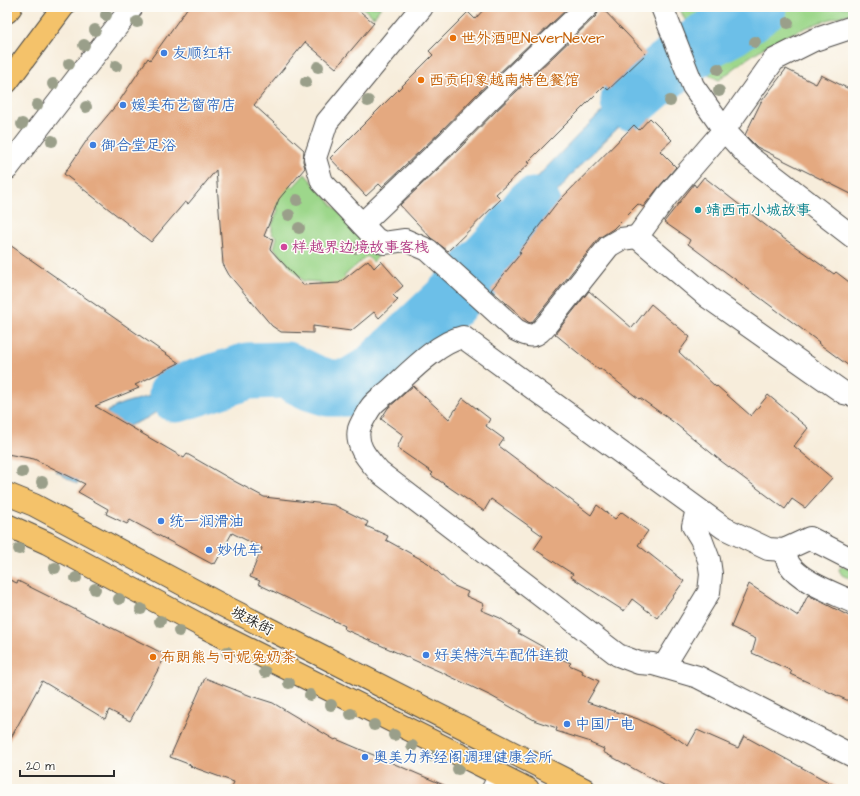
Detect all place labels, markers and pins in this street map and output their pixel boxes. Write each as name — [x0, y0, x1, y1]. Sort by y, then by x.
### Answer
place label: 世外酒吧NeverNever — [461, 28, 604, 49]
marker: 世外酒吧NeverNever — [448, 33, 458, 43]
place label: 友顺红轩 — [172, 43, 232, 64]
marker: 友顺红轩 — [159, 48, 169, 58]
place label: 西贡印象越南特色餐馆 — [429, 70, 579, 91]
marker: 西贡印象越南特色餐馆 — [416, 75, 426, 85]
place label: 媛美布艺窗帘店 — [131, 95, 236, 116]
marker: 媛美布艺窗帘店 — [118, 100, 128, 110]
place label: 御合堂足浴 — [101, 135, 176, 156]
marker: 御合堂足浴 — [88, 140, 98, 150]
place label: 靖西市小城故事 — [706, 200, 811, 221]
marker: 靖西市小城故事 — [693, 205, 703, 215]
place label: 样·越界边境故事客栈 — [292, 237, 429, 258]
marker: 样·越界边境故事客栈 — [279, 242, 289, 252]
place label: 统一润滑油 — [169, 511, 244, 532]
marker: 统一润滑油 — [156, 516, 166, 526]
place label: 妙优车 — [217, 540, 262, 561]
marker: 妙优车 — [204, 545, 214, 555]
place label: 好美特汽车配件连锁 — [434, 645, 569, 666]
place label: 布朗熊与可妮兔奶茶 — [161, 647, 296, 668]
marker: 好美特汽车配件连锁 — [421, 650, 431, 660]
marker: 布朗熊与可妮兔奶茶 — [148, 652, 158, 662]
place label: 中国广电 — [575, 714, 635, 735]
marker: 中国广电 — [562, 719, 572, 729]
place label: 奥美力养经阁调理健康会所 — [373, 747, 553, 768]
marker: 奥美力养经阁调理健康会所 — [360, 752, 370, 762]

